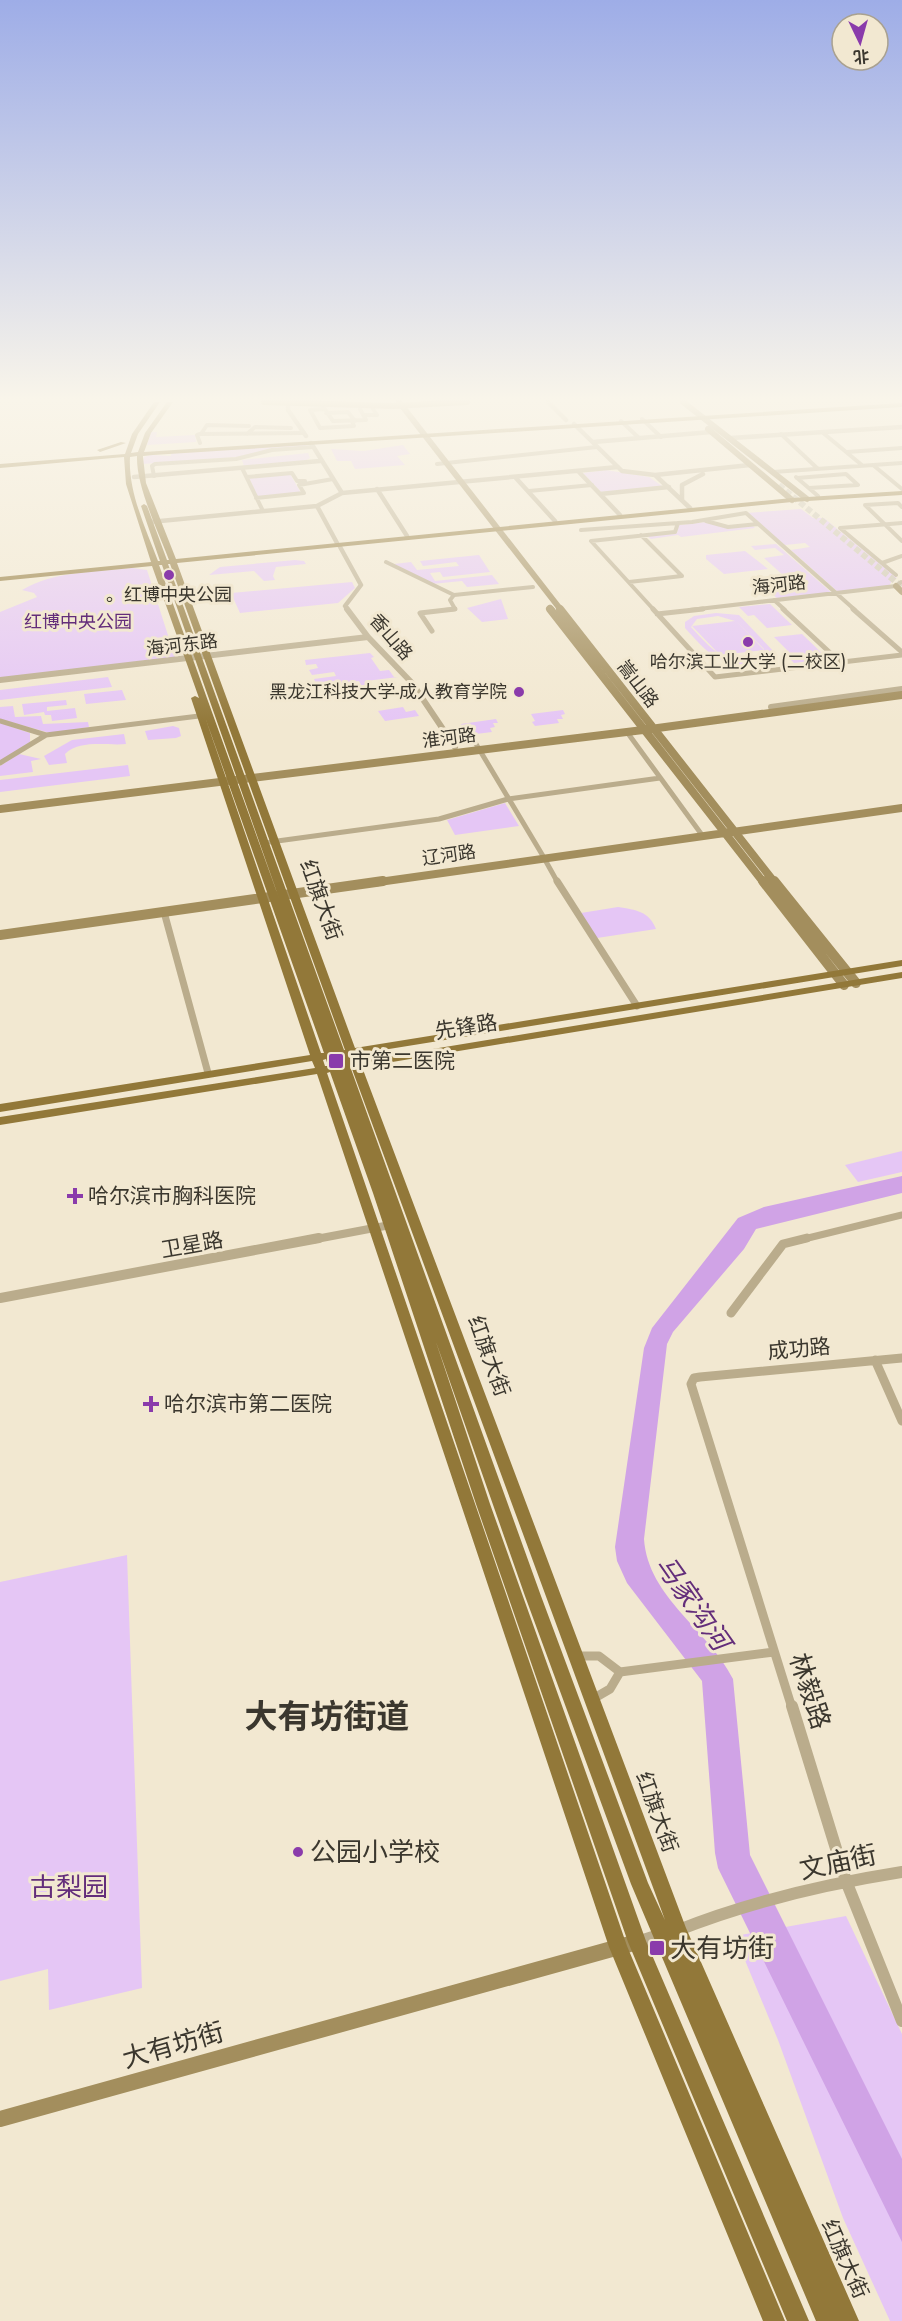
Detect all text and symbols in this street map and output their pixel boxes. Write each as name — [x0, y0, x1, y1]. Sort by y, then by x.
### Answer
north arrow — [830, 12, 890, 72]
text: 北 — [852, 44, 870, 69]
marker: 。红博中央公园 — [162, 568, 176, 582]
street label: 海河路 — [751, 569, 807, 601]
place label: 。红博中央公园 — [106, 582, 232, 608]
street label: 香山路 — [363, 608, 419, 666]
park label: 红博中央公园 — [24, 609, 132, 635]
street label: 海河东路 — [145, 628, 219, 662]
marker: 哈尔滨工业大学 (二校区) — [741, 635, 755, 649]
place label: 哈尔滨工业大学 (二校区) — [650, 649, 846, 675]
street label: 嵩山路 — [611, 655, 665, 713]
place label: 黑龙江科技大学-成人教育学院 — [269, 679, 507, 705]
marker: 黑龙江科技大学-成人教育学院 — [512, 685, 526, 699]
street label: 淮河路 — [421, 722, 477, 754]
street label: 辽河路 — [420, 838, 478, 872]
street label: 红旗大街 — [293, 855, 349, 945]
street label: 先锋路 — [433, 1007, 499, 1047]
place label: 市第二医院 — [350, 1046, 455, 1076]
marker: 市第二医院 — [327, 1052, 345, 1070]
place label: 哈尔滨市胸科医院 — [88, 1181, 256, 1211]
marker: 哈尔滨市胸科医院 — [66, 1187, 84, 1205]
street label: 卫星路 — [158, 1225, 226, 1265]
street label: 红旗大街 — [461, 1311, 517, 1401]
street label: 成功路 — [766, 1331, 832, 1367]
place label: 哈尔滨市第二医院 — [164, 1389, 332, 1419]
marker: 哈尔滨市第二医院 — [142, 1395, 160, 1413]
water label: 马家沟河 — [646, 1548, 743, 1663]
street label: 林毅路 — [780, 1648, 840, 1734]
district label: 大有坊街道 — [245, 1693, 410, 1740]
street label: 红旗大街 — [629, 1767, 685, 1857]
place label: 公园小学校 — [310, 1833, 440, 1871]
street label: 文庙街 — [796, 1835, 880, 1889]
marker: 公园小学校 — [291, 1845, 305, 1859]
park label: 古梨园 — [30, 1868, 108, 1906]
place label: 大有坊街 — [670, 1929, 774, 1967]
marker: 大有坊街 — [648, 1939, 666, 1957]
street label: 大有坊街 — [118, 2012, 228, 2078]
street label: 红旗大街 — [814, 2215, 876, 2303]

